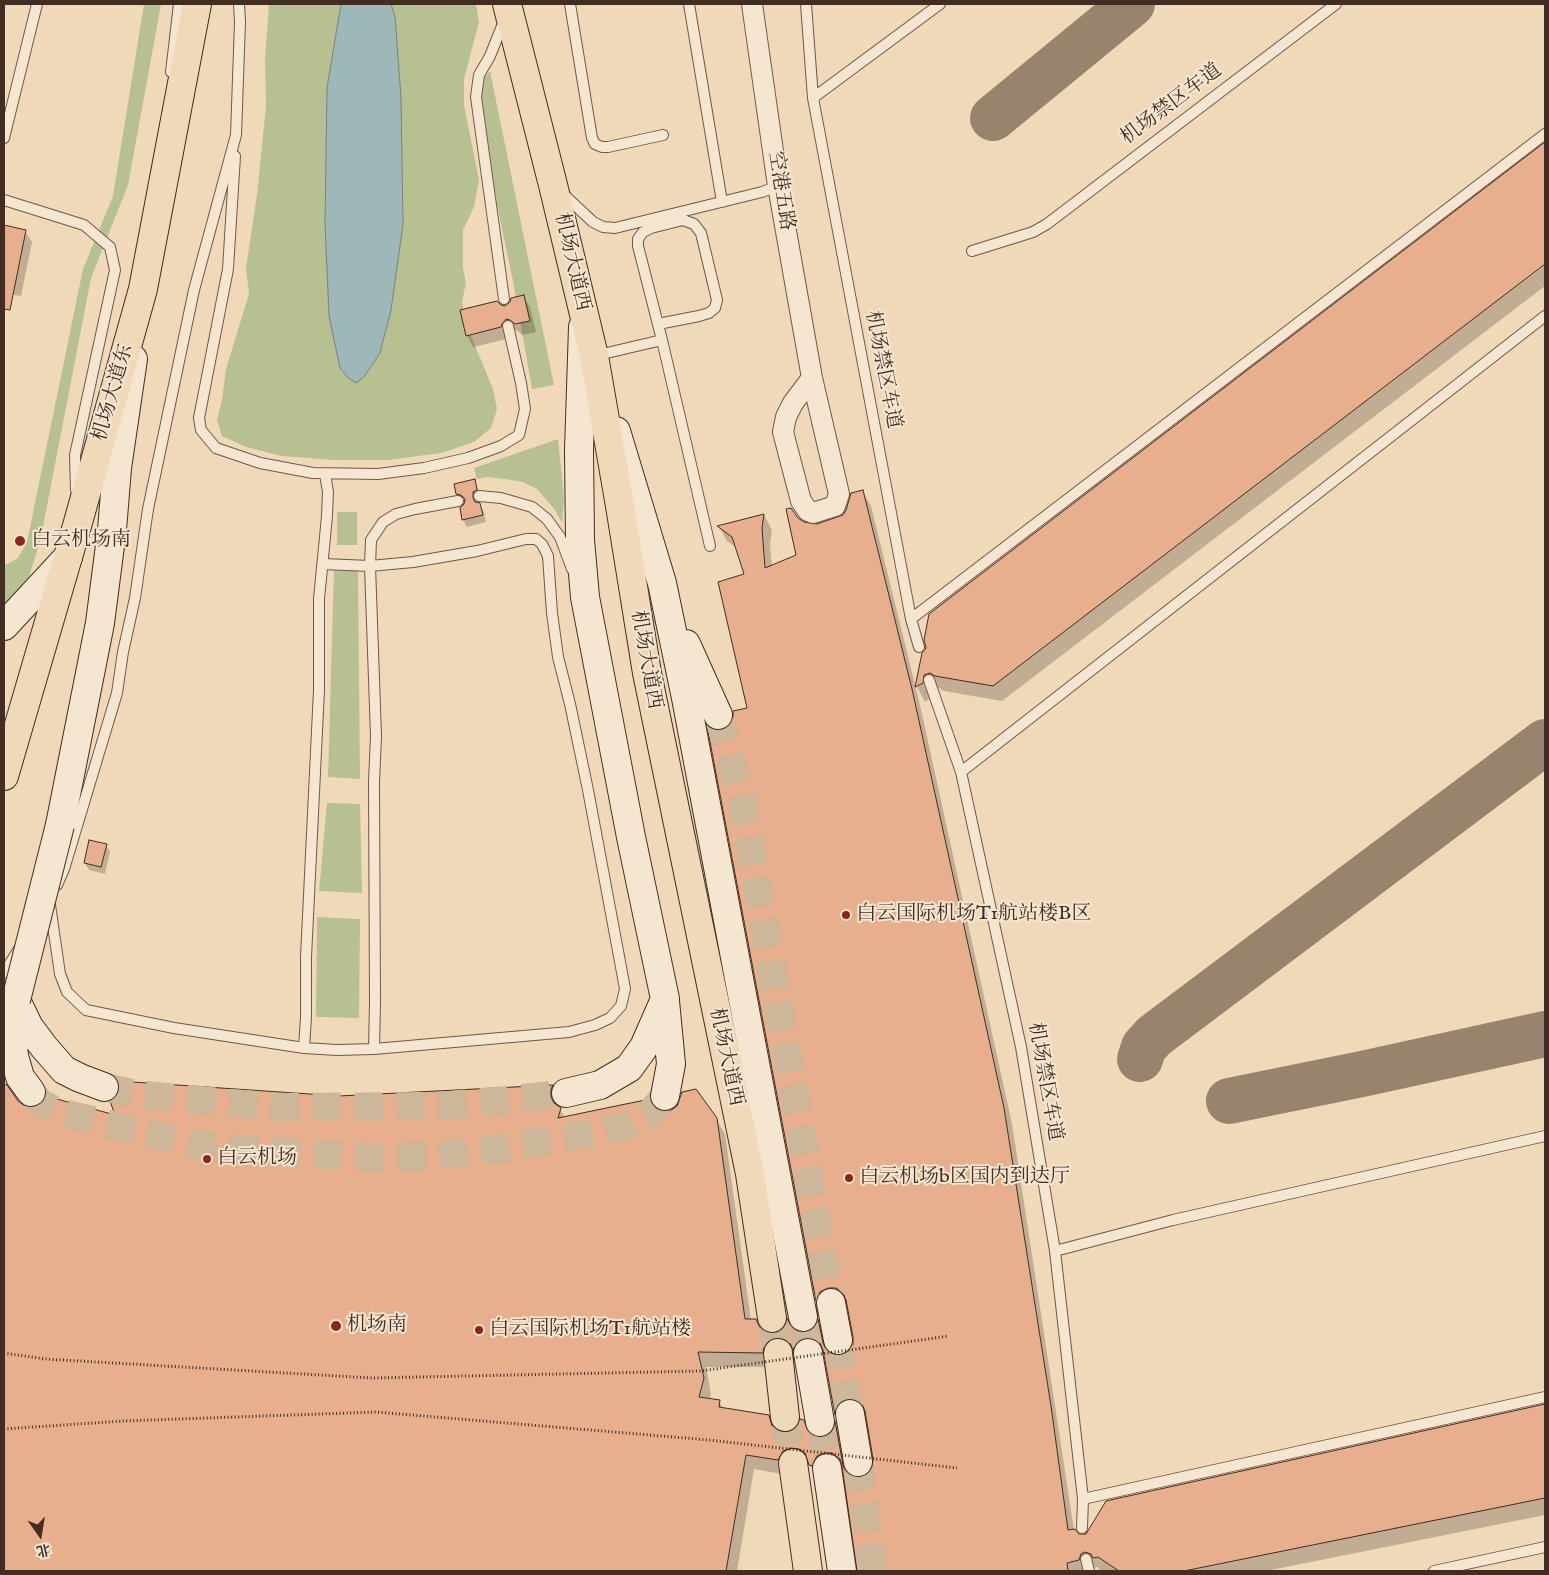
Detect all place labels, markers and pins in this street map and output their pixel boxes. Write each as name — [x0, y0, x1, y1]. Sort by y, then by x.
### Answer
place label: 白云机场南 — [31, 529, 131, 553]
marker: 白云机场南 — [13, 534, 27, 548]
place label: 白云国际机场T1航站楼B区 — [856, 903, 1091, 927]
marker: 白云国际机场T1航站楼B区 — [840, 909, 852, 921]
place label: 白云机场 — [217, 1147, 297, 1171]
marker: 白云机场 — [201, 1153, 213, 1165]
place label: 白云机场b区国内到达厅 — [859, 1166, 1070, 1190]
marker: 白云机场b区国内到达厅 — [843, 1172, 855, 1184]
place label: 机场南 — [347, 1314, 407, 1338]
place label: 白云国际机场T1航站楼 — [489, 1318, 691, 1342]
marker: 机场南 — [329, 1319, 343, 1333]
marker: 白云国际机场T1航站楼 — [473, 1324, 485, 1336]

